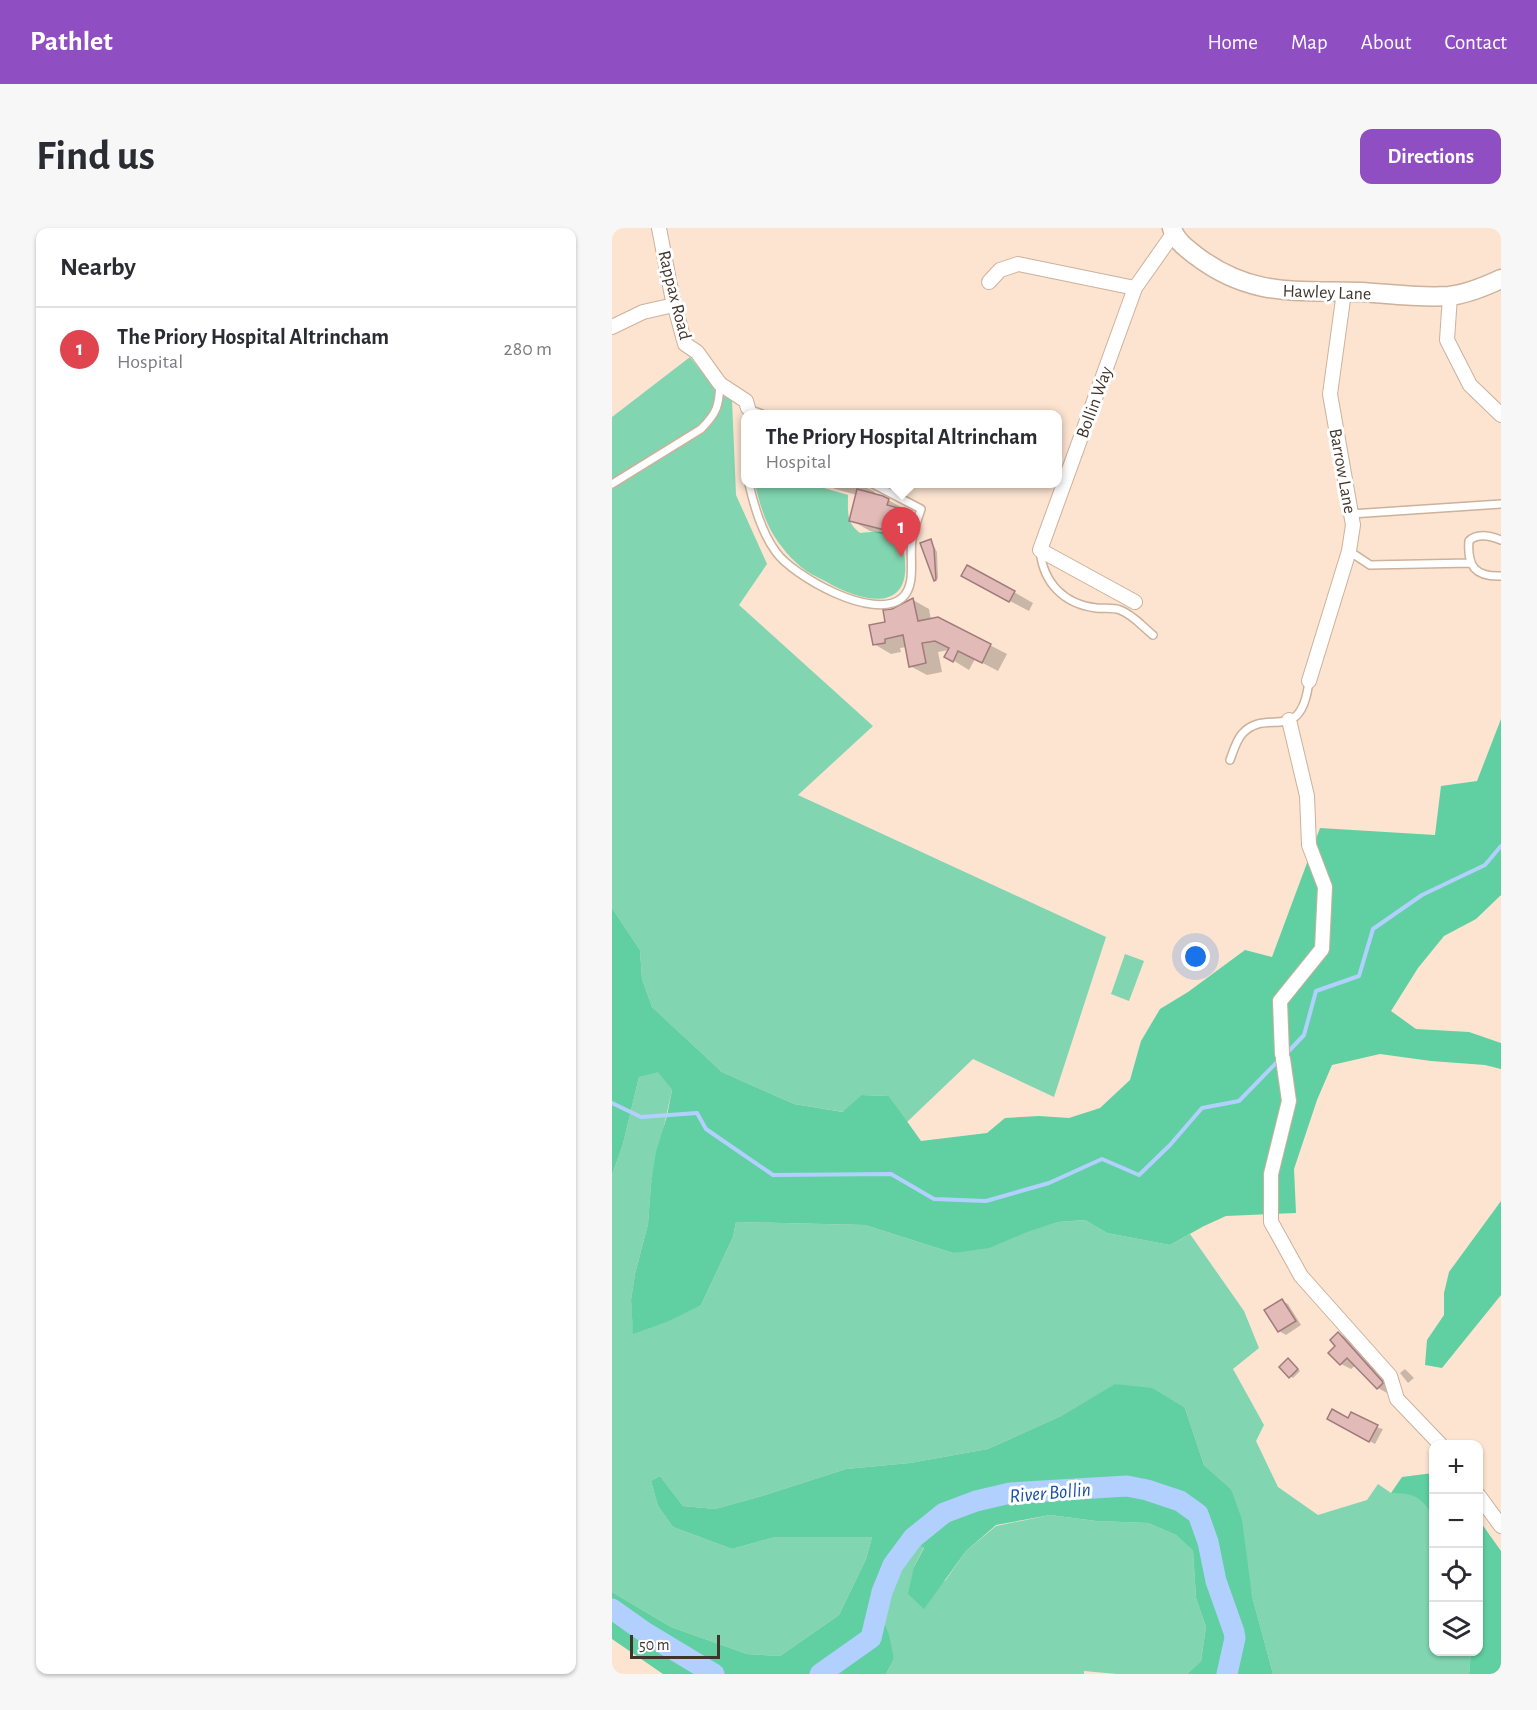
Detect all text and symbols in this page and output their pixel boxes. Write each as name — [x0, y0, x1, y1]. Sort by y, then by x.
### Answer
text: Pathlet — [30, 28, 113, 56]
text: Home — [1207, 32, 1258, 53]
text: Map — [1291, 32, 1328, 53]
text: About — [1361, 32, 1411, 53]
text: Contact — [1444, 32, 1507, 53]
button: Directions — [1360, 129, 1501, 184]
text: Find us — [36, 135, 155, 177]
street label: Rappax Road — [654, 249, 694, 342]
text: Nearby — [60, 254, 136, 280]
street label: Hawley Lane — [1282, 282, 1372, 304]
text: The Priory Hospital Altrincham — [117, 326, 389, 348]
text: 1 — [76, 339, 83, 359]
text: 280 m — [504, 339, 552, 359]
text: Hospital — [117, 352, 183, 372]
street label: Bollin Way — [1074, 364, 1116, 441]
popup — [741, 410, 1062, 488]
text: The Priory Hospital Altrincham — [765, 426, 1038, 448]
street label: Barrow Lane — [1326, 427, 1358, 515]
text: Hospital — [765, 452, 832, 472]
pin: 1 — [882, 508, 920, 557]
your location — [1181, 942, 1210, 971]
map controls — [1429, 1440, 1483, 1656]
button: + — [1429, 1440, 1483, 1494]
water label: River Bollin — [1009, 1479, 1092, 1507]
button: − — [1429, 1494, 1483, 1548]
button: locate — [1429, 1548, 1483, 1602]
button: layers — [1429, 1602, 1483, 1656]
scale bar — [630, 1632, 720, 1660]
text: 50 m — [639, 1637, 670, 1653]

